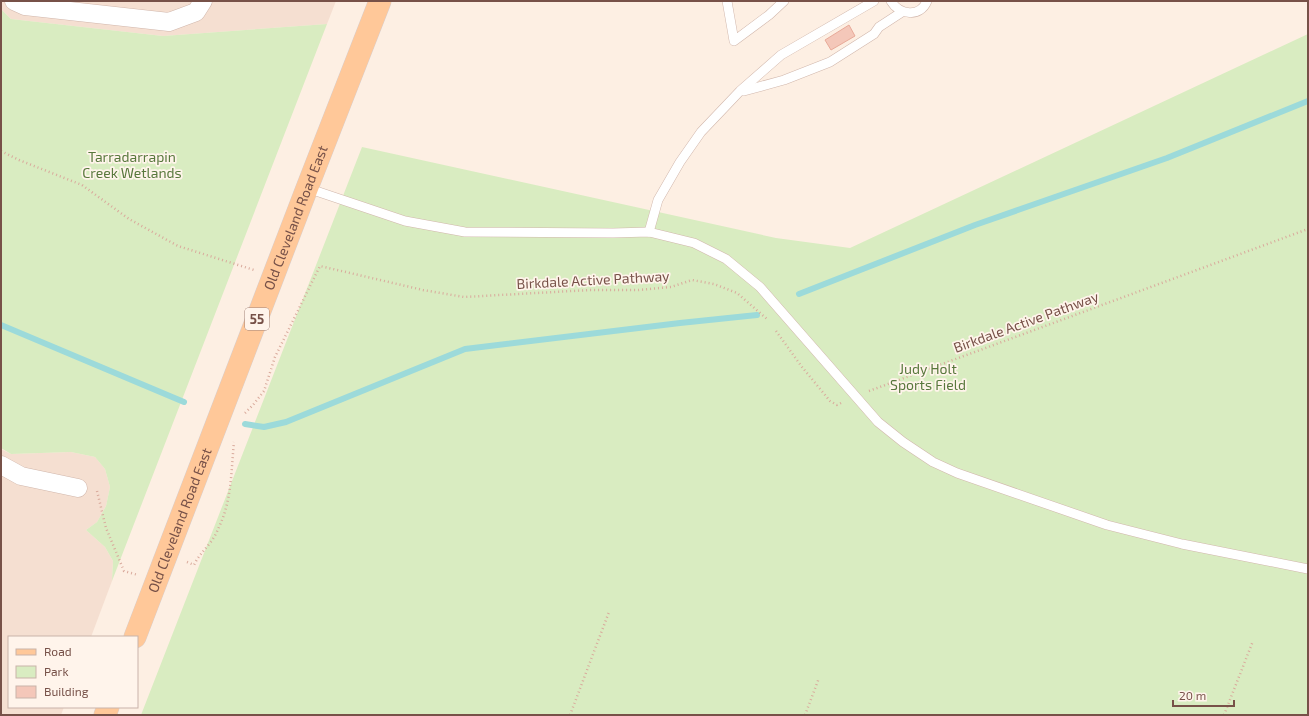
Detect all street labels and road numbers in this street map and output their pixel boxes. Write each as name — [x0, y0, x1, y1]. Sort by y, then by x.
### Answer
street label: Old Cleveland Road East — [260, 143, 331, 292]
street label: Birkdale Active Pathway — [516, 267, 670, 292]
street label: Birkdale Active Pathway — [951, 287, 1101, 356]
road number: 55 — [245, 308, 269, 330]
street label: Old Cleveland Road East — [144, 445, 215, 595]

